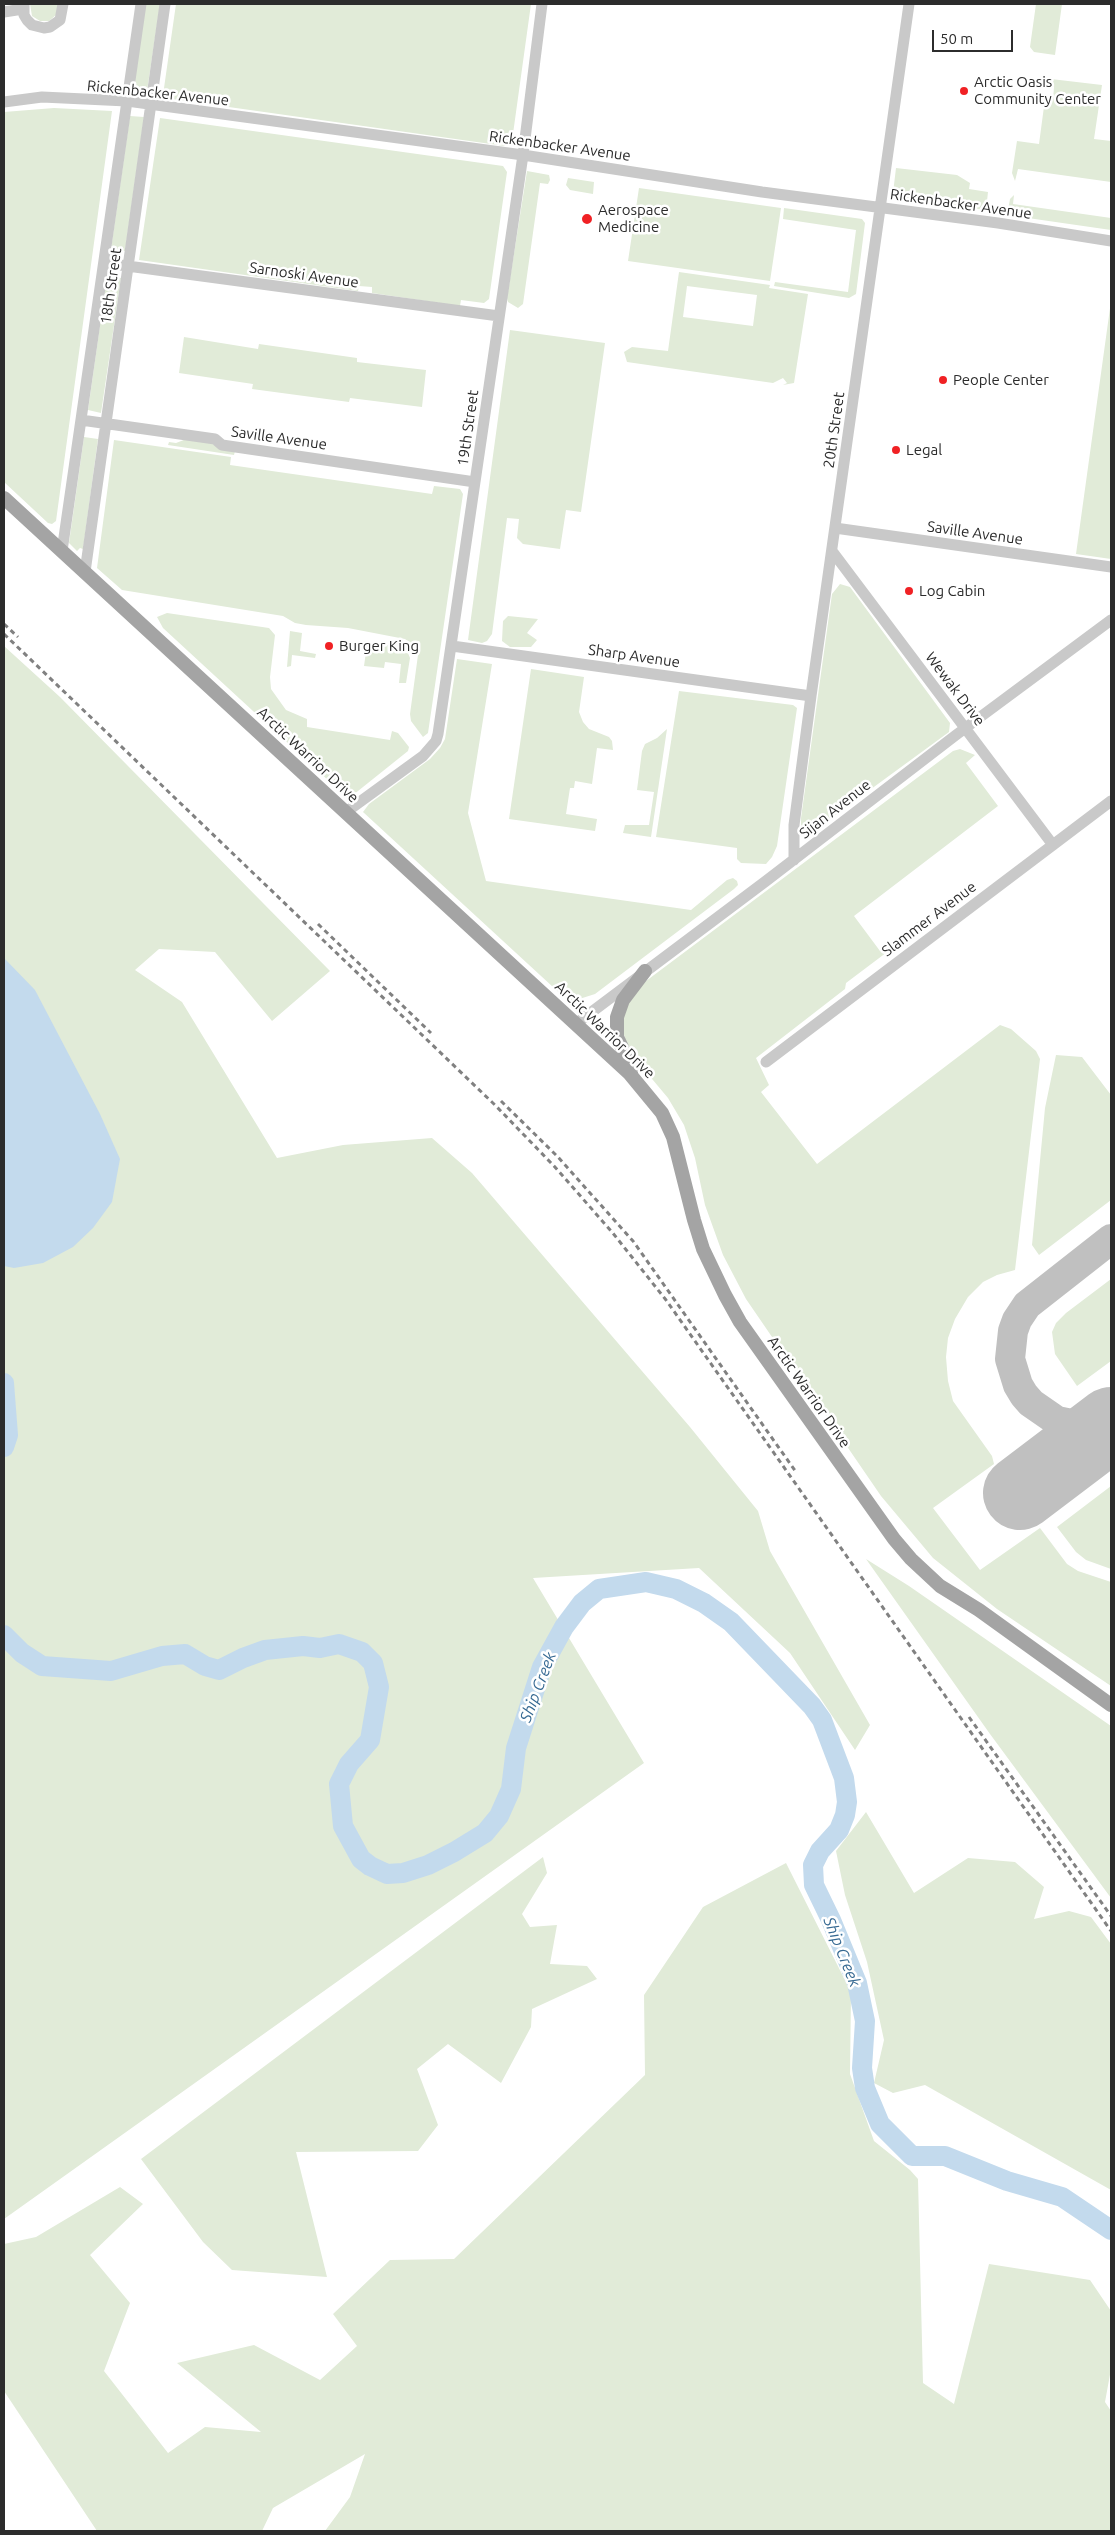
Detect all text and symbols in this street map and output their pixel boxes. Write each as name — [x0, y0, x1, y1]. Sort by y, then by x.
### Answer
scale bar — [935, 20, 1016, 52]
text: 50 m — [940, 30, 973, 47]
place label: Arctic Oasis Community Center — [974, 73, 1101, 108]
street label: Rickenbacker Avenue — [86, 77, 230, 109]
marker: Arctic Oasis Community Center — [958, 85, 970, 97]
street label: Rickenbacker Avenue — [488, 127, 632, 165]
street label: Rickenbacker Avenue — [889, 185, 1033, 223]
place label: Aerospace Medicine — [598, 201, 669, 236]
marker: Aerospace Medicine — [580, 212, 594, 226]
street label: 18th Street — [97, 247, 125, 325]
street label: Sarnoski Avenue — [248, 258, 360, 292]
place label: People Center — [953, 371, 1049, 389]
marker: People Center — [937, 374, 949, 386]
street label: 19th Street — [454, 389, 482, 467]
street label: 20th Street — [820, 391, 848, 469]
street label: Saville Avenue — [230, 422, 328, 454]
place label: Legal — [906, 441, 942, 459]
marker: Legal — [890, 444, 902, 456]
street label: Saville Avenue — [926, 517, 1024, 549]
place label: Log Cabin — [919, 582, 985, 600]
marker: Log Cabin — [903, 585, 915, 597]
place label: Burger King — [339, 637, 419, 655]
marker: Burger King — [323, 640, 335, 652]
street label: Sharp Avenue — [587, 641, 681, 671]
street label: Wewak Drive — [921, 649, 989, 729]
street label: Arctic Warrior Drive — [254, 703, 362, 807]
street label: Sijan Avenue — [796, 776, 874, 842]
street label: Slammer Avenue — [878, 878, 980, 960]
street label: Arctic Warrior Drive — [551, 978, 659, 1082]
street label: Arctic Warrior Drive — [764, 1333, 854, 1451]
water label: Ship Creek — [516, 1649, 560, 1725]
water label: Ship Creek — [819, 1914, 865, 1990]

